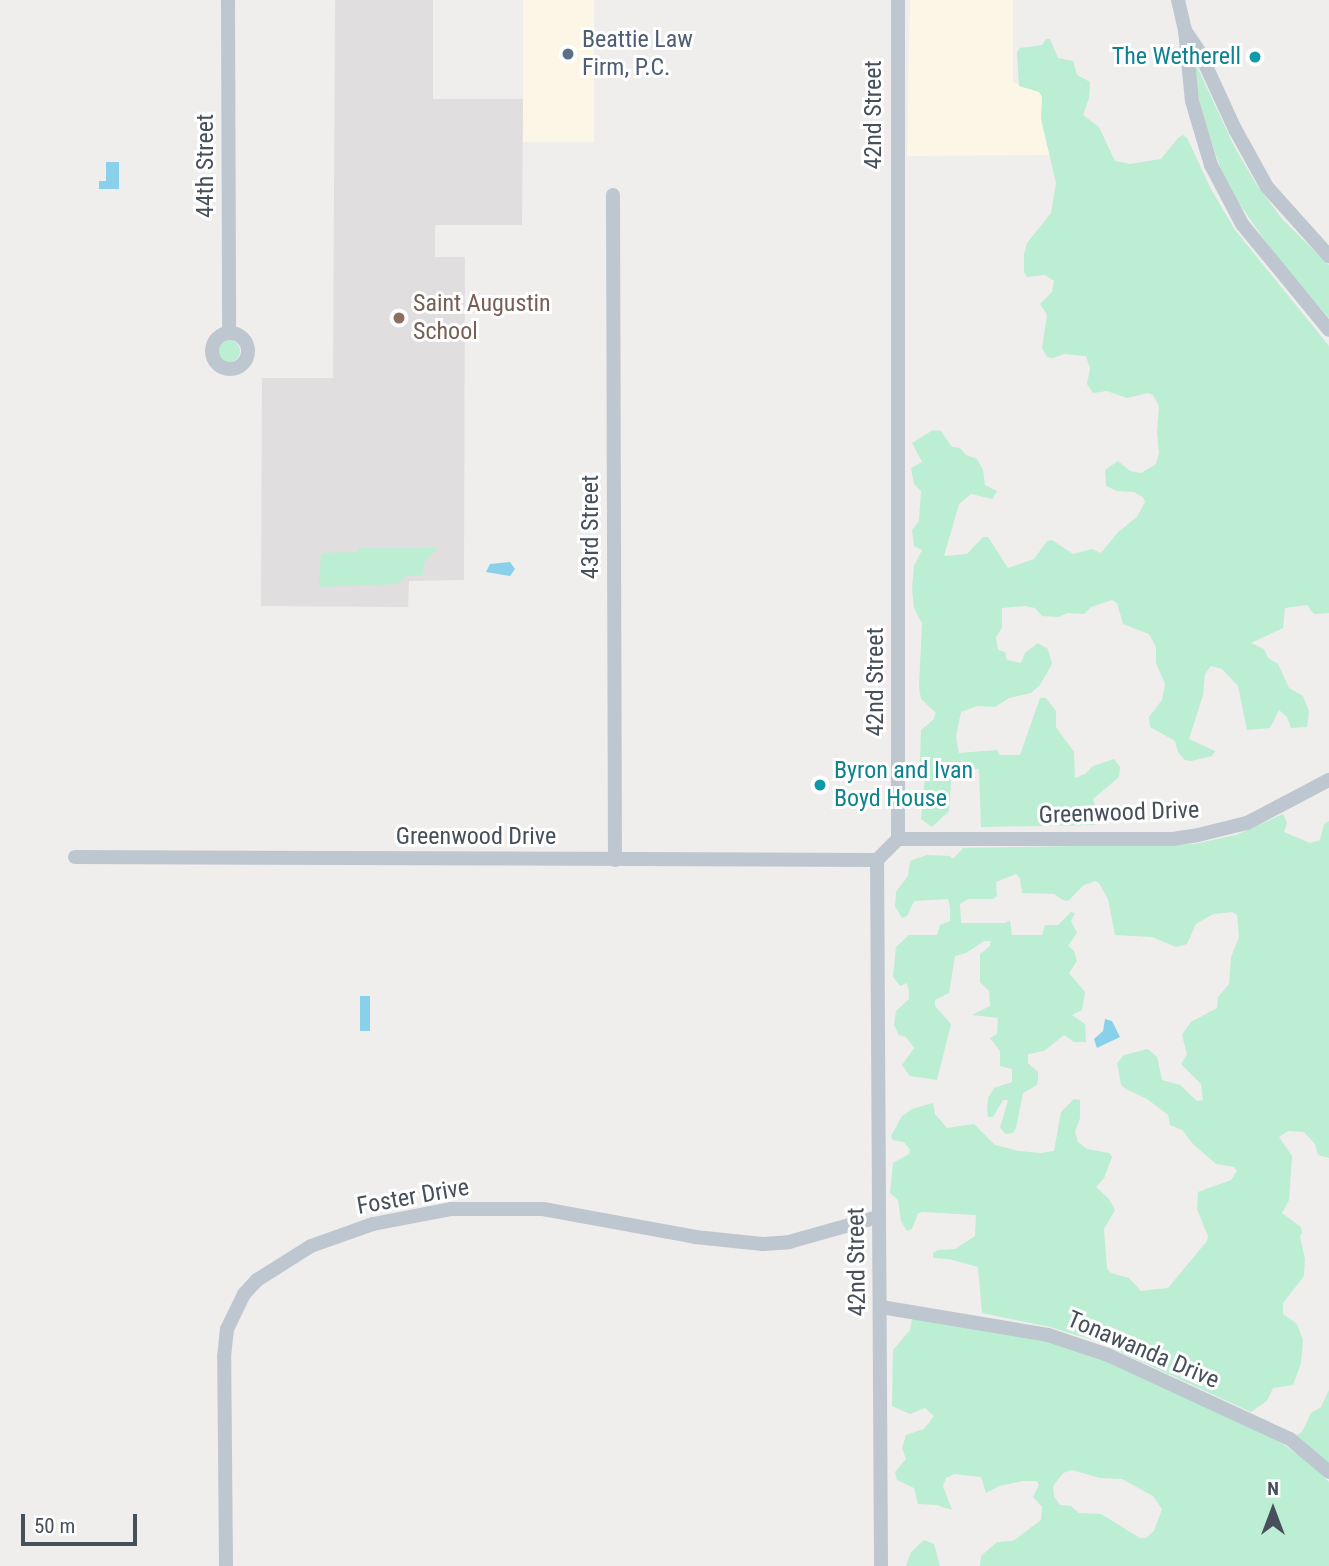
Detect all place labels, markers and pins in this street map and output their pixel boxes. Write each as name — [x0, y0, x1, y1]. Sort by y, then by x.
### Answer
place label: Beattie Law Firm, P.C. — [582, 26, 693, 82]
place label: The Wetherell — [1112, 43, 1241, 71]
marker: Beattie Law Firm, P.C. — [560, 46, 576, 62]
marker: The Wetherell — [1247, 49, 1263, 65]
place label: Saint Augustin School — [413, 290, 551, 346]
marker: Saint Augustin School — [391, 310, 407, 326]
place label: Byron and Ivan Boyd House — [834, 757, 973, 813]
marker: Byron and Ivan Boyd House — [812, 777, 828, 793]

